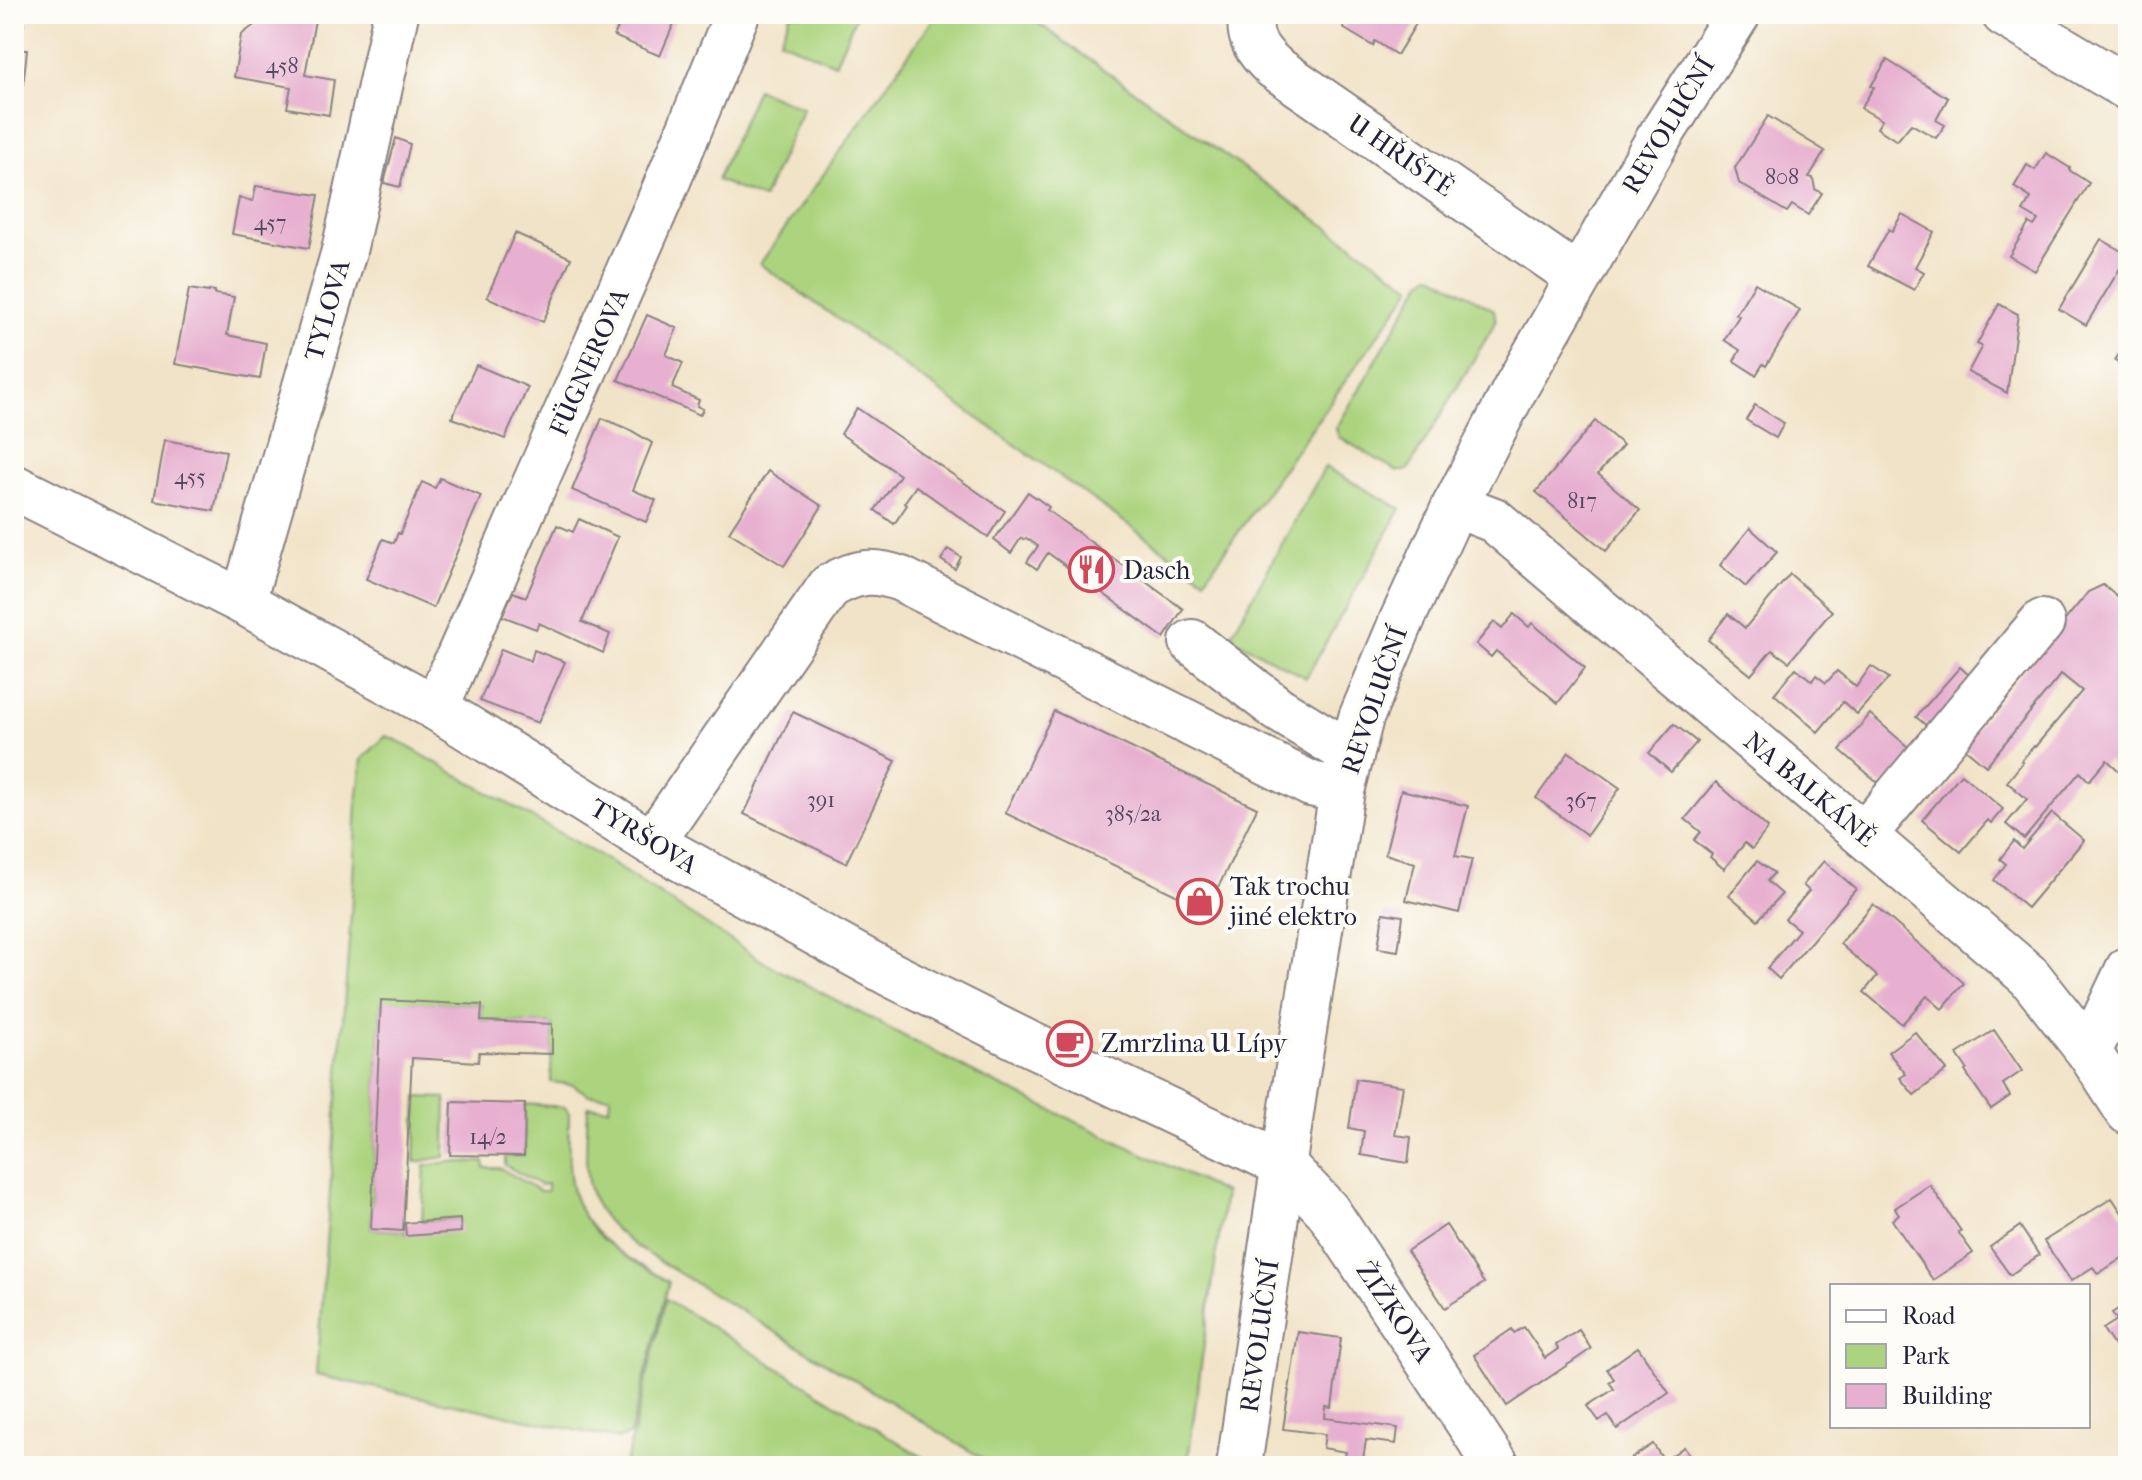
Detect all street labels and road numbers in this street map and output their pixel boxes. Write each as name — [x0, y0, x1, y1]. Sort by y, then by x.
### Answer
street label: REVOLUČNÍ — [1614, 50, 1722, 199]
street label: U HŘIŠTĚ — [1342, 106, 1461, 203]
street label: TYLOVA — [298, 255, 357, 364]
street label: FÜGNEROVA — [543, 283, 636, 441]
street label: REVOLUČNÍ — [1333, 621, 1414, 778]
street label: NA BALKÁNĚ — [1737, 724, 1883, 854]
street label: TYRŠOVA — [584, 791, 705, 881]
street label: ŽIŽKOVA — [1349, 1255, 1441, 1370]
street label: REVOLUČNÍ — [1231, 1257, 1286, 1414]

